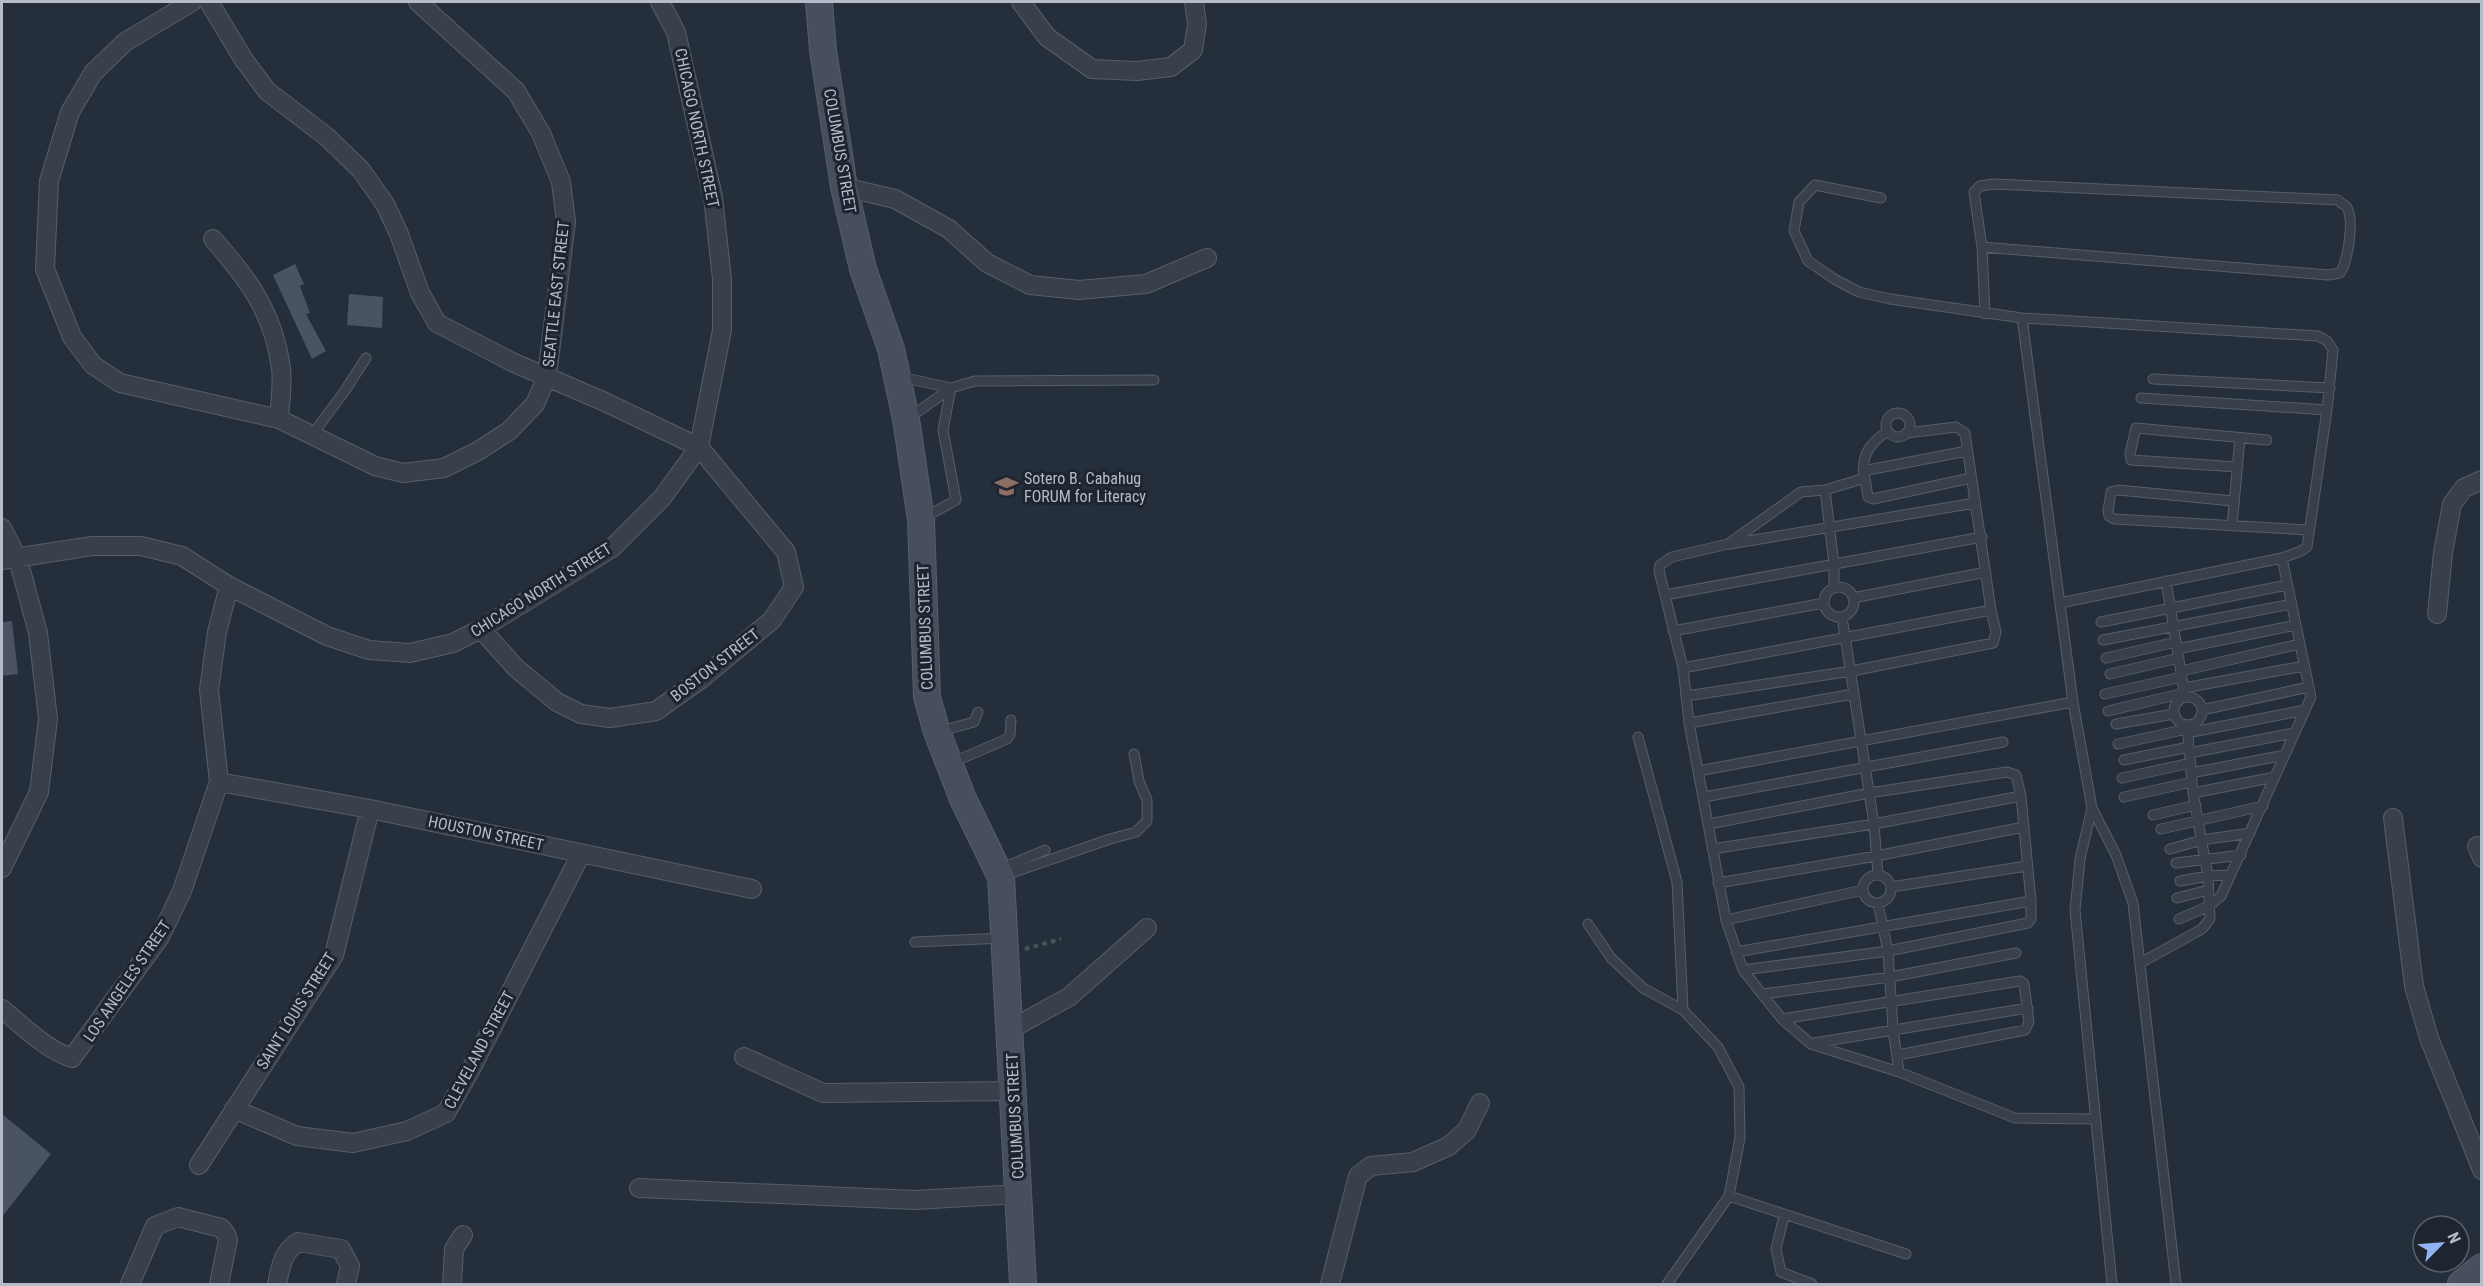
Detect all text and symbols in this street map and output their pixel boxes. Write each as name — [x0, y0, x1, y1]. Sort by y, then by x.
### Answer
street label: CHICAGO NORTH STREET — [671, 46, 723, 210]
street label: COLUMBUS STREET — [820, 87, 860, 215]
street label: SEATTLE EAST STREET — [539, 220, 573, 368]
place label: Sotero B. Cabahug FORUM for Literacy — [1024, 469, 1146, 506]
school or university icon: Sotero B. Cabahug FORUM for Literacy — [993, 474, 1019, 500]
street label: CHICAGO NORTH STREET — [467, 539, 615, 641]
street label: COLUMBUS STREET — [913, 564, 937, 690]
street label: BOSTON STREET — [667, 624, 763, 706]
street label: HOUSTON STREET — [426, 811, 546, 855]
street label: LOS ANGELES STREET — [79, 917, 175, 1045]
street label: SAINT LOUIS STREET — [252, 949, 340, 1073]
street label: CLEVELAND STREET — [440, 988, 518, 1112]
street label: COLUMBUS STREET — [1002, 1053, 1028, 1179]
north arrow — [2411, 1214, 2471, 1274]
text: N — [2443, 1229, 2465, 1246]

